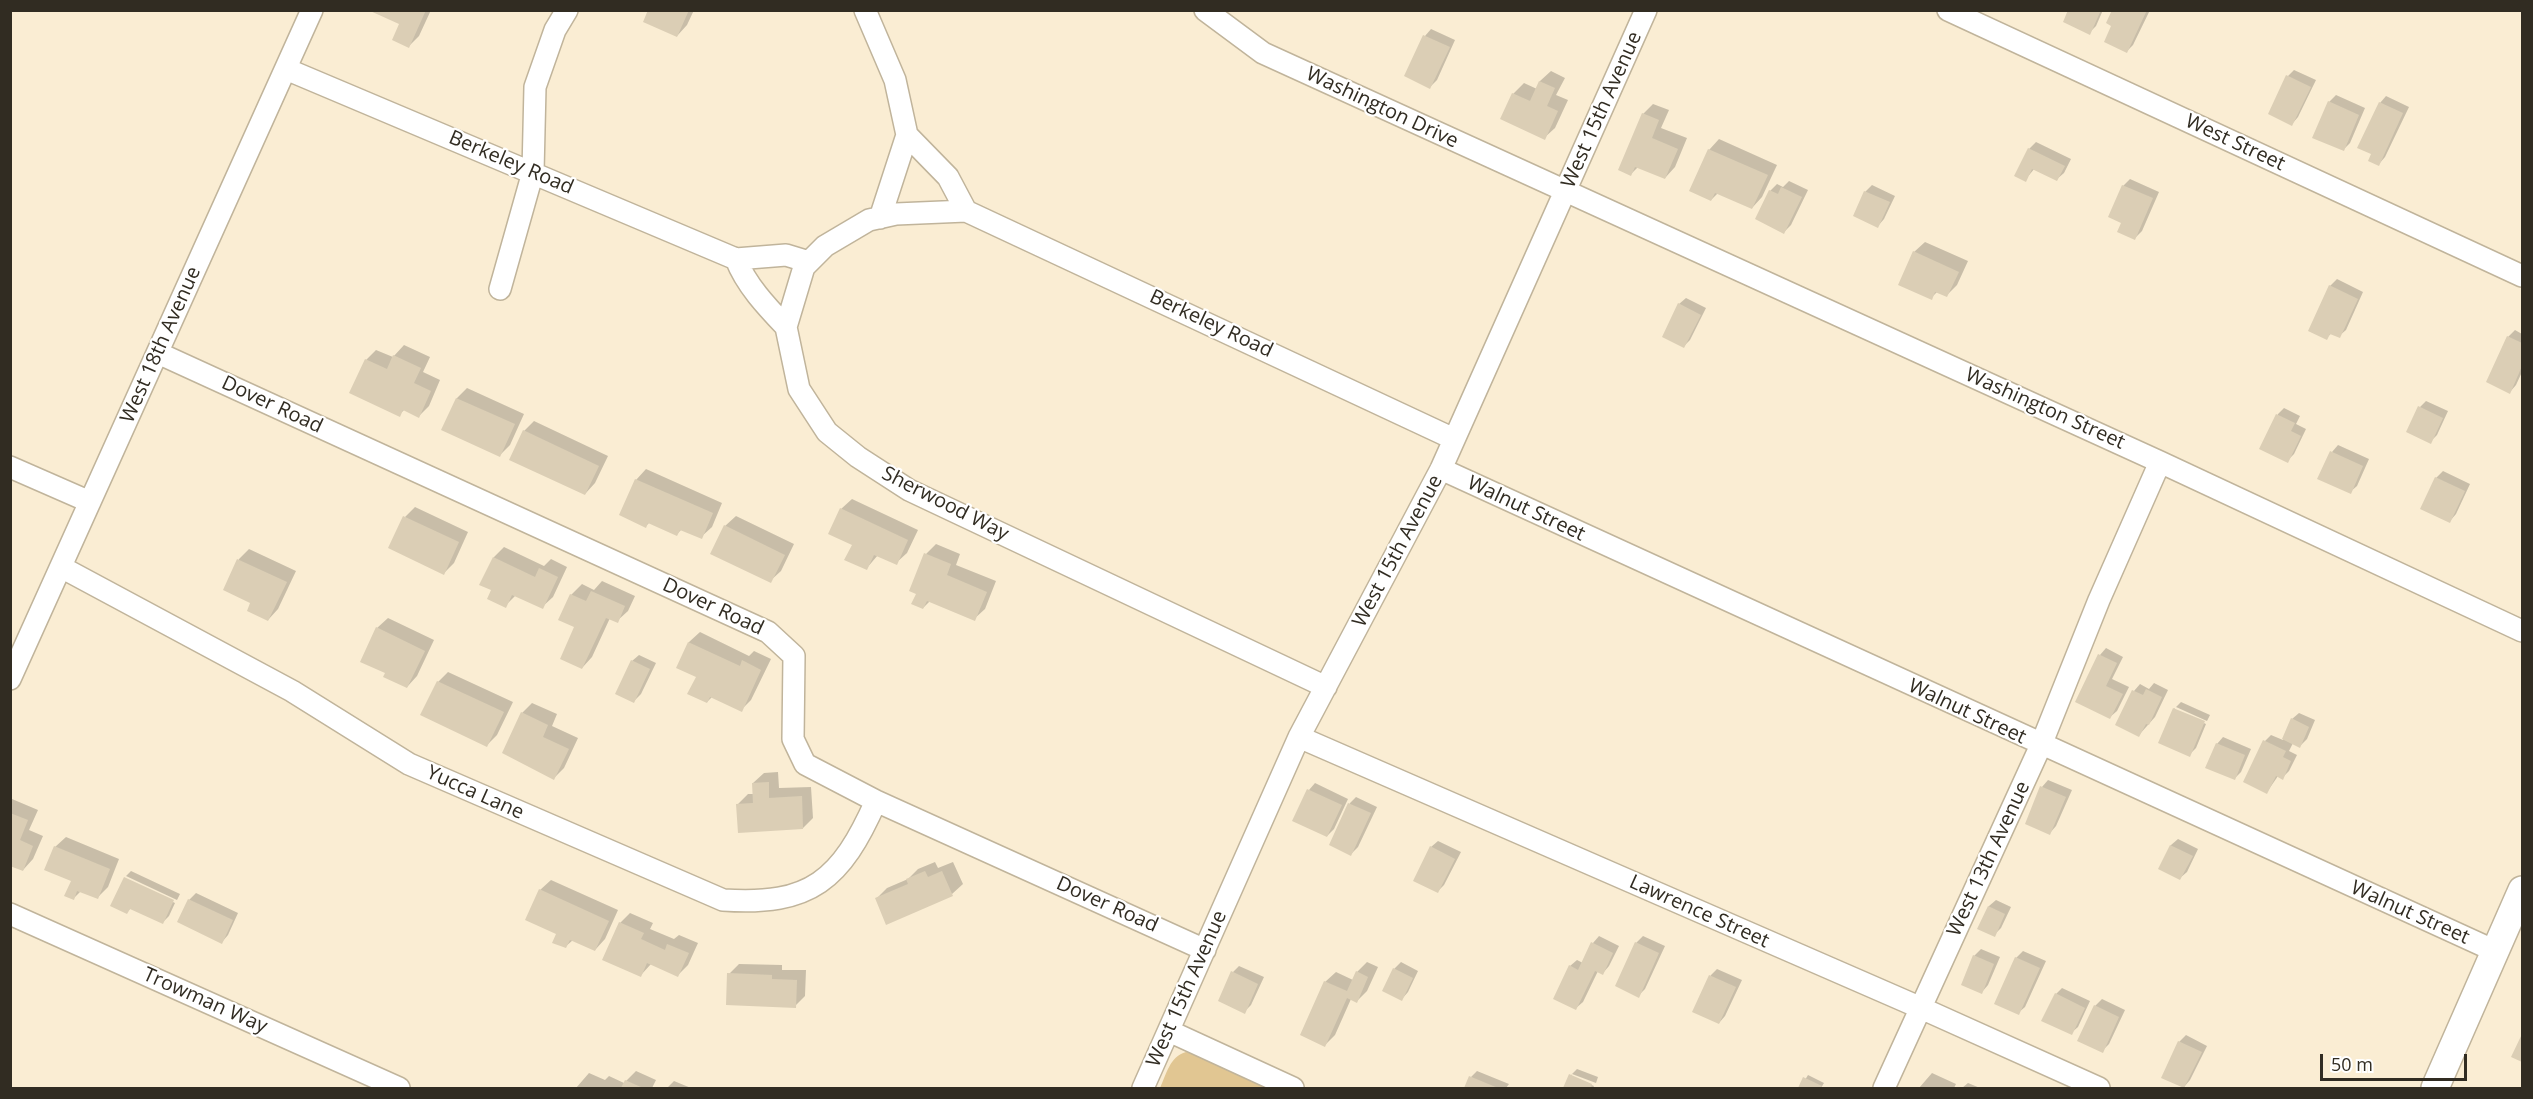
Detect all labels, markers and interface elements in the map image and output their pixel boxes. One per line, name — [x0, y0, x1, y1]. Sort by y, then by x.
street label: West 15th Avenue — [1557, 28, 1647, 192]
street label: Washington Drive — [1302, 62, 1462, 154]
street label: West Street — [2181, 109, 2289, 177]
street label: Berkeley Road — [445, 126, 577, 200]
street label: West 18th Avenue — [116, 263, 206, 427]
street label: Berkeley Road — [1146, 285, 1276, 363]
street label: Washington Street — [1962, 363, 2128, 455]
street label: Dover Road — [218, 371, 326, 439]
street label: Sherwood Way — [878, 462, 1012, 546]
street label: West 15th Avenue — [1348, 471, 1448, 631]
street label: Walnut Street — [1463, 471, 1589, 547]
street label: Dover Road — [659, 573, 767, 641]
street label: Walnut Street — [1904, 674, 2030, 750]
street label: Yucca Lane — [423, 761, 527, 825]
street label: West 13th Avenue — [1942, 778, 2036, 940]
street label: Lawrence Street — [1625, 870, 1773, 954]
street label: Dover Road — [1052, 872, 1162, 938]
street label: Walnut Street — [2347, 876, 2473, 950]
street label: West 15th Avenue — [1142, 907, 1232, 1071]
street label: Trowman Way — [139, 963, 271, 1039]
scale bar — [2323, 1042, 2470, 1080]
text: 50 m — [2331, 1052, 2373, 1076]

